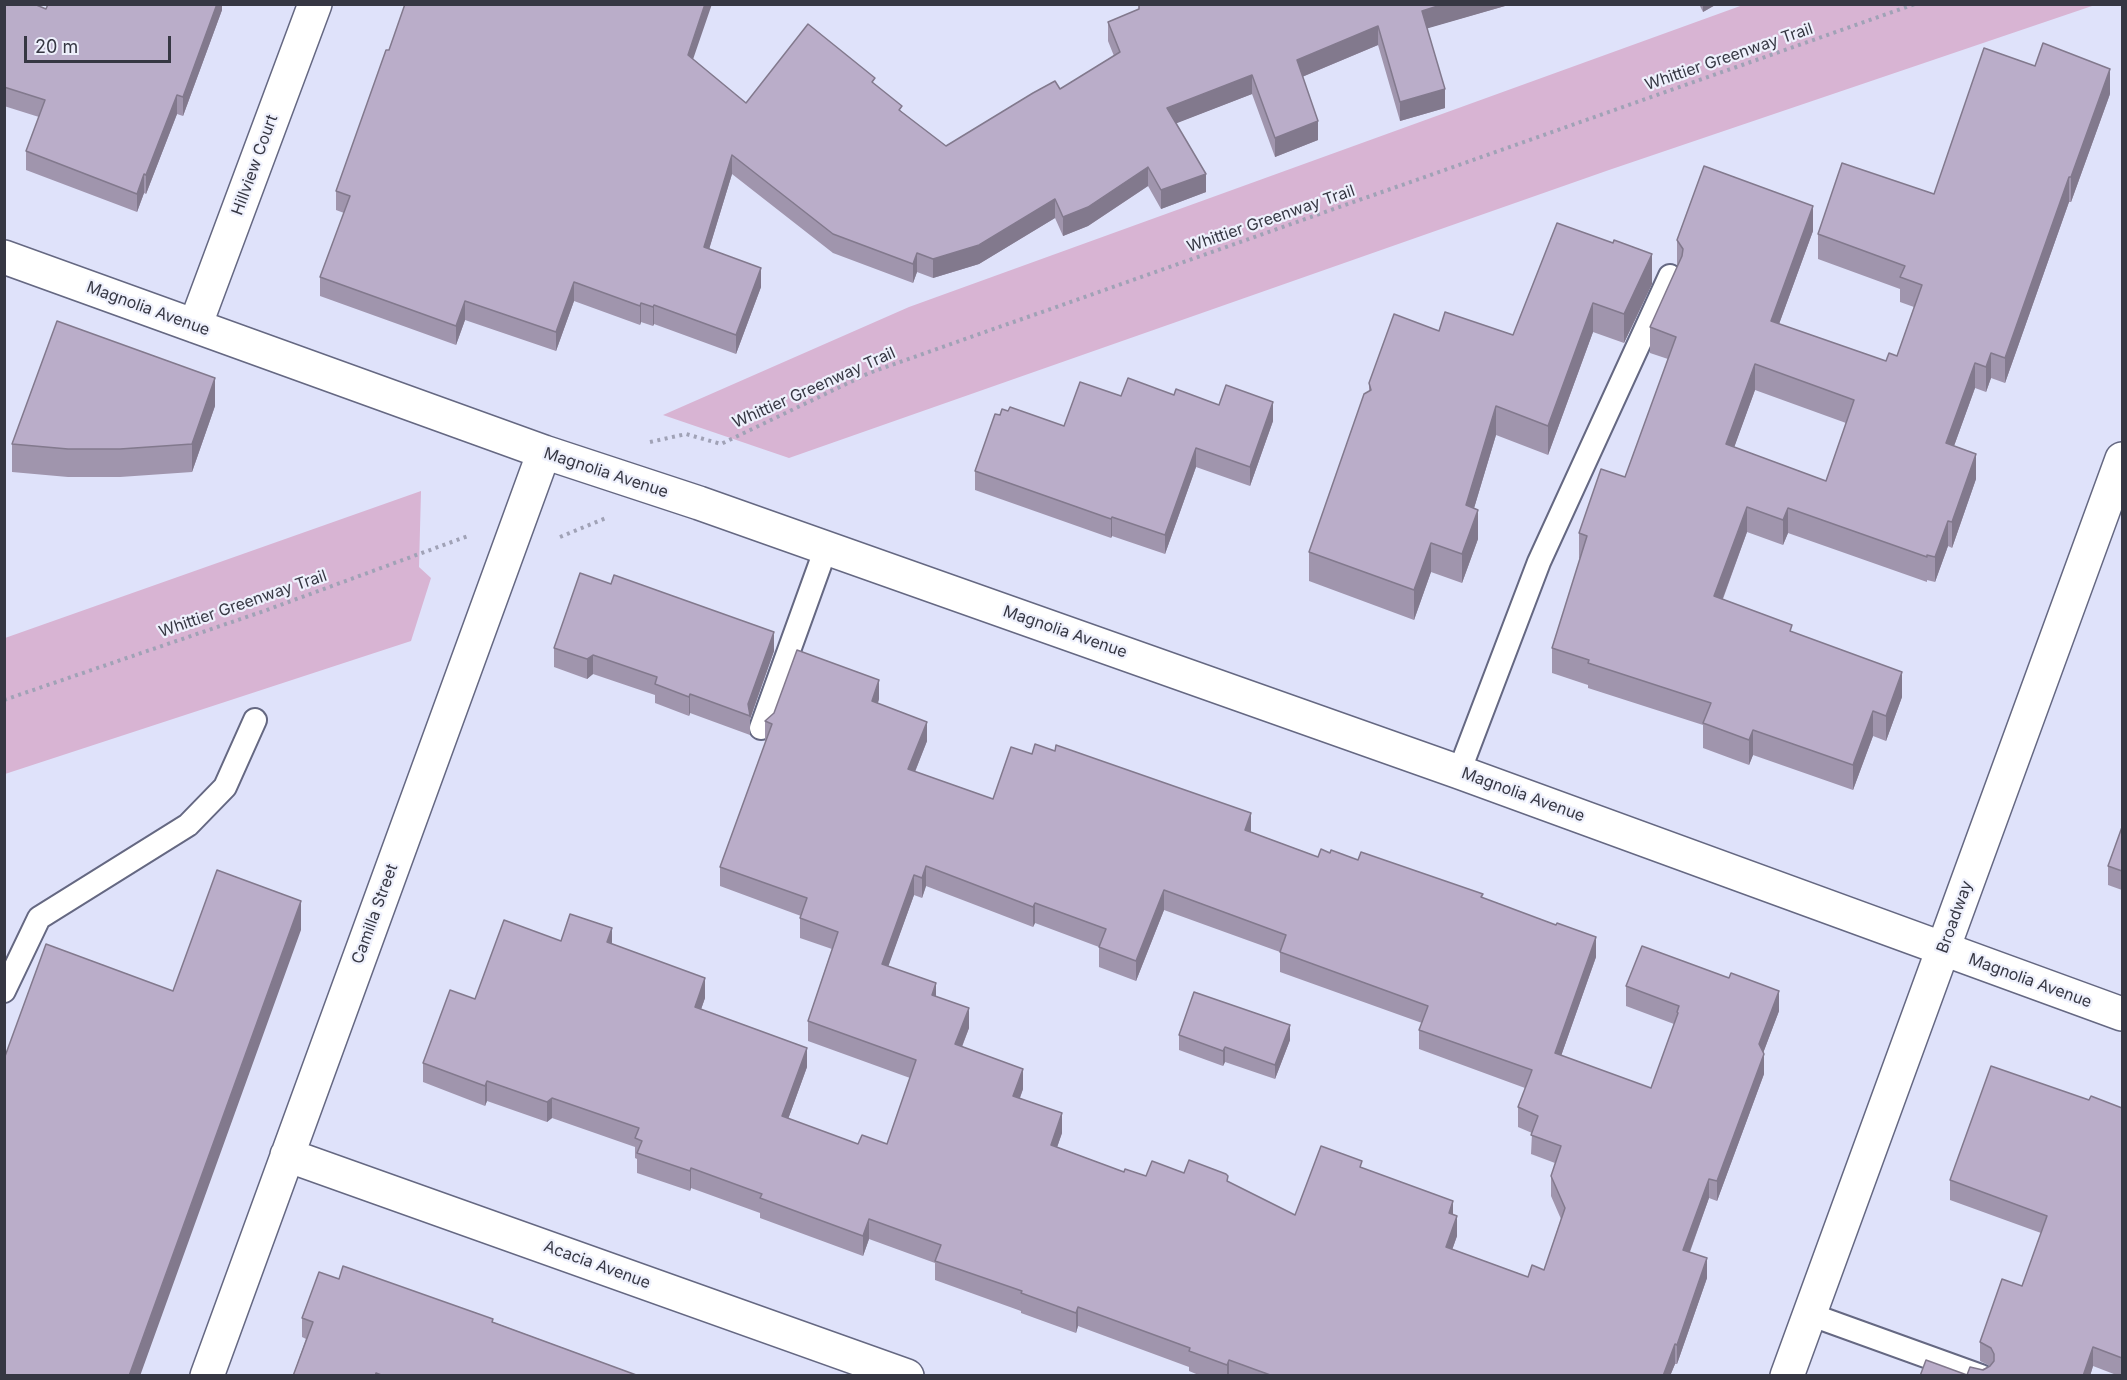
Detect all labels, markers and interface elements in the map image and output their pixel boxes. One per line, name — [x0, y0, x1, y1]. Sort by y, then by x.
street label: Whittier Greenway Trail — [1643, 19, 1815, 95]
scale bar — [27, 24, 174, 62]
text: 20 m — [35, 36, 78, 57]
street label: Hillview Court — [228, 112, 282, 218]
street label: Whittier Greenway Trail — [1185, 181, 1357, 257]
street label: Magnolia Avenue — [84, 278, 212, 340]
street label: Whittier Greenway Trail — [730, 343, 898, 433]
street label: Magnolia Avenue — [541, 444, 671, 502]
street label: Whittier Greenway Trail — [157, 566, 329, 642]
street label: Magnolia Avenue — [1001, 602, 1129, 662]
street label: Magnolia Avenue — [1459, 764, 1587, 826]
street label: Camilla Street — [348, 861, 402, 967]
street label: Broadway — [1933, 878, 1977, 956]
street label: Magnolia Avenue — [1966, 950, 2094, 1012]
street label: Acacia Avenue — [541, 1237, 653, 1293]

